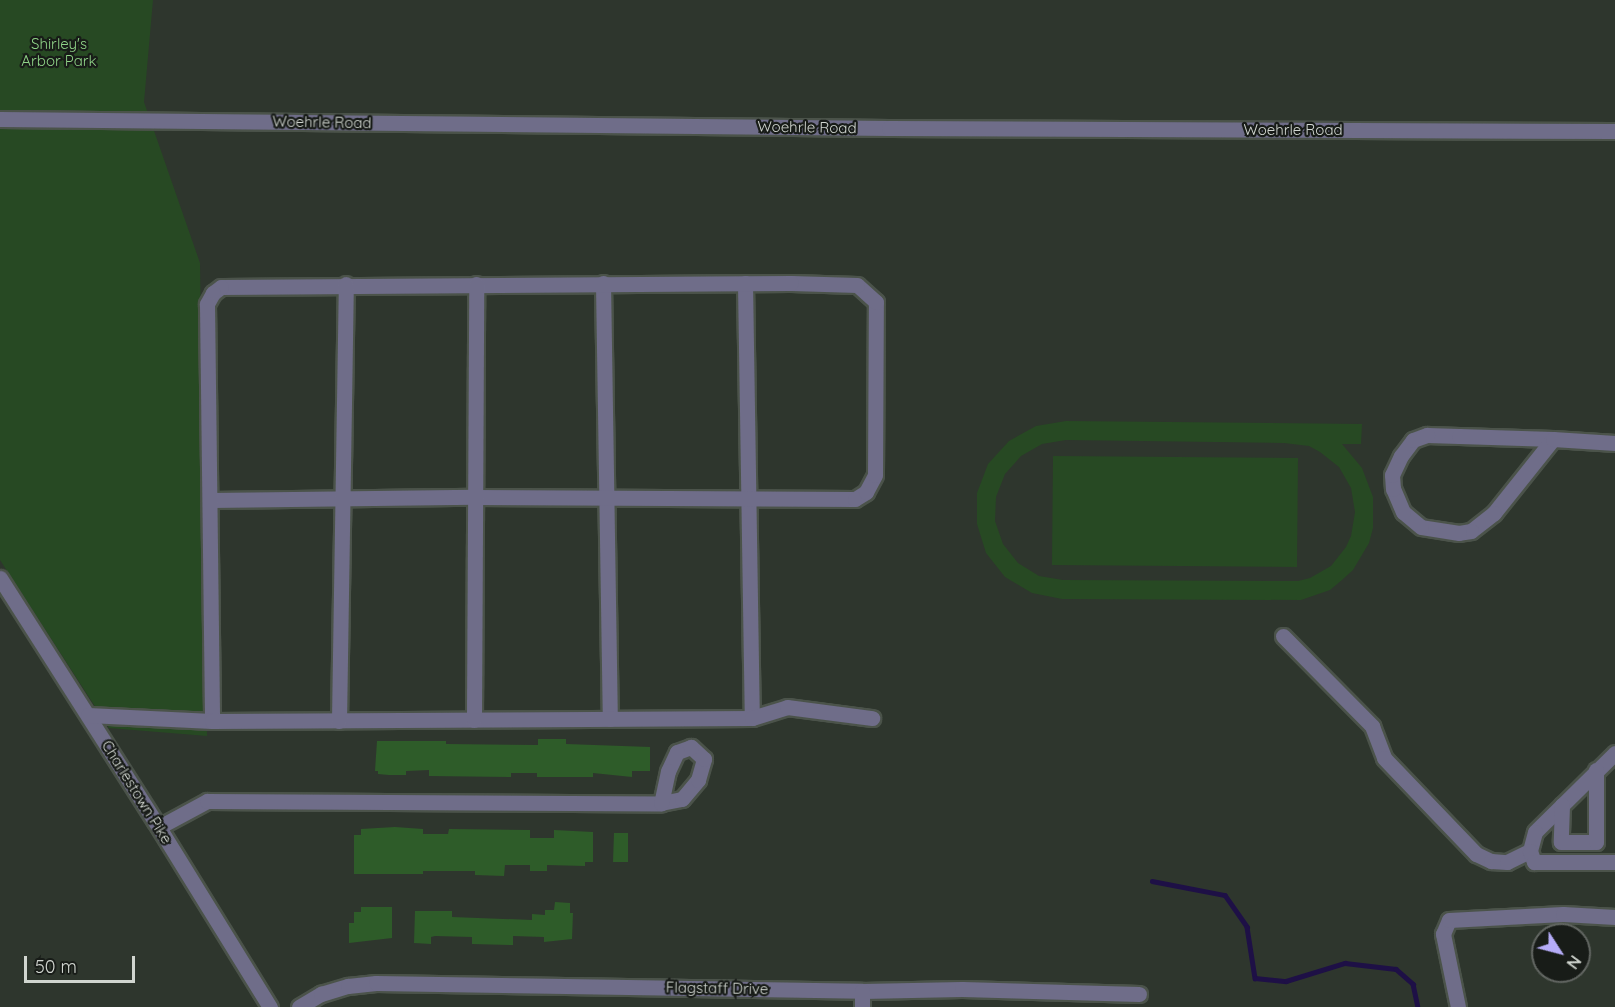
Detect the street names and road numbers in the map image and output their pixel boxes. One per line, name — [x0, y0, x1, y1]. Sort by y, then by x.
street label: Woehrle Road — [272, 112, 372, 132]
street label: Woehrle Road — [757, 117, 857, 137]
street label: Woehrle Road — [1243, 121, 1343, 139]
street label: Charlestown Pike — [98, 737, 176, 847]
street label: Flagstaff Drive — [666, 978, 768, 998]

